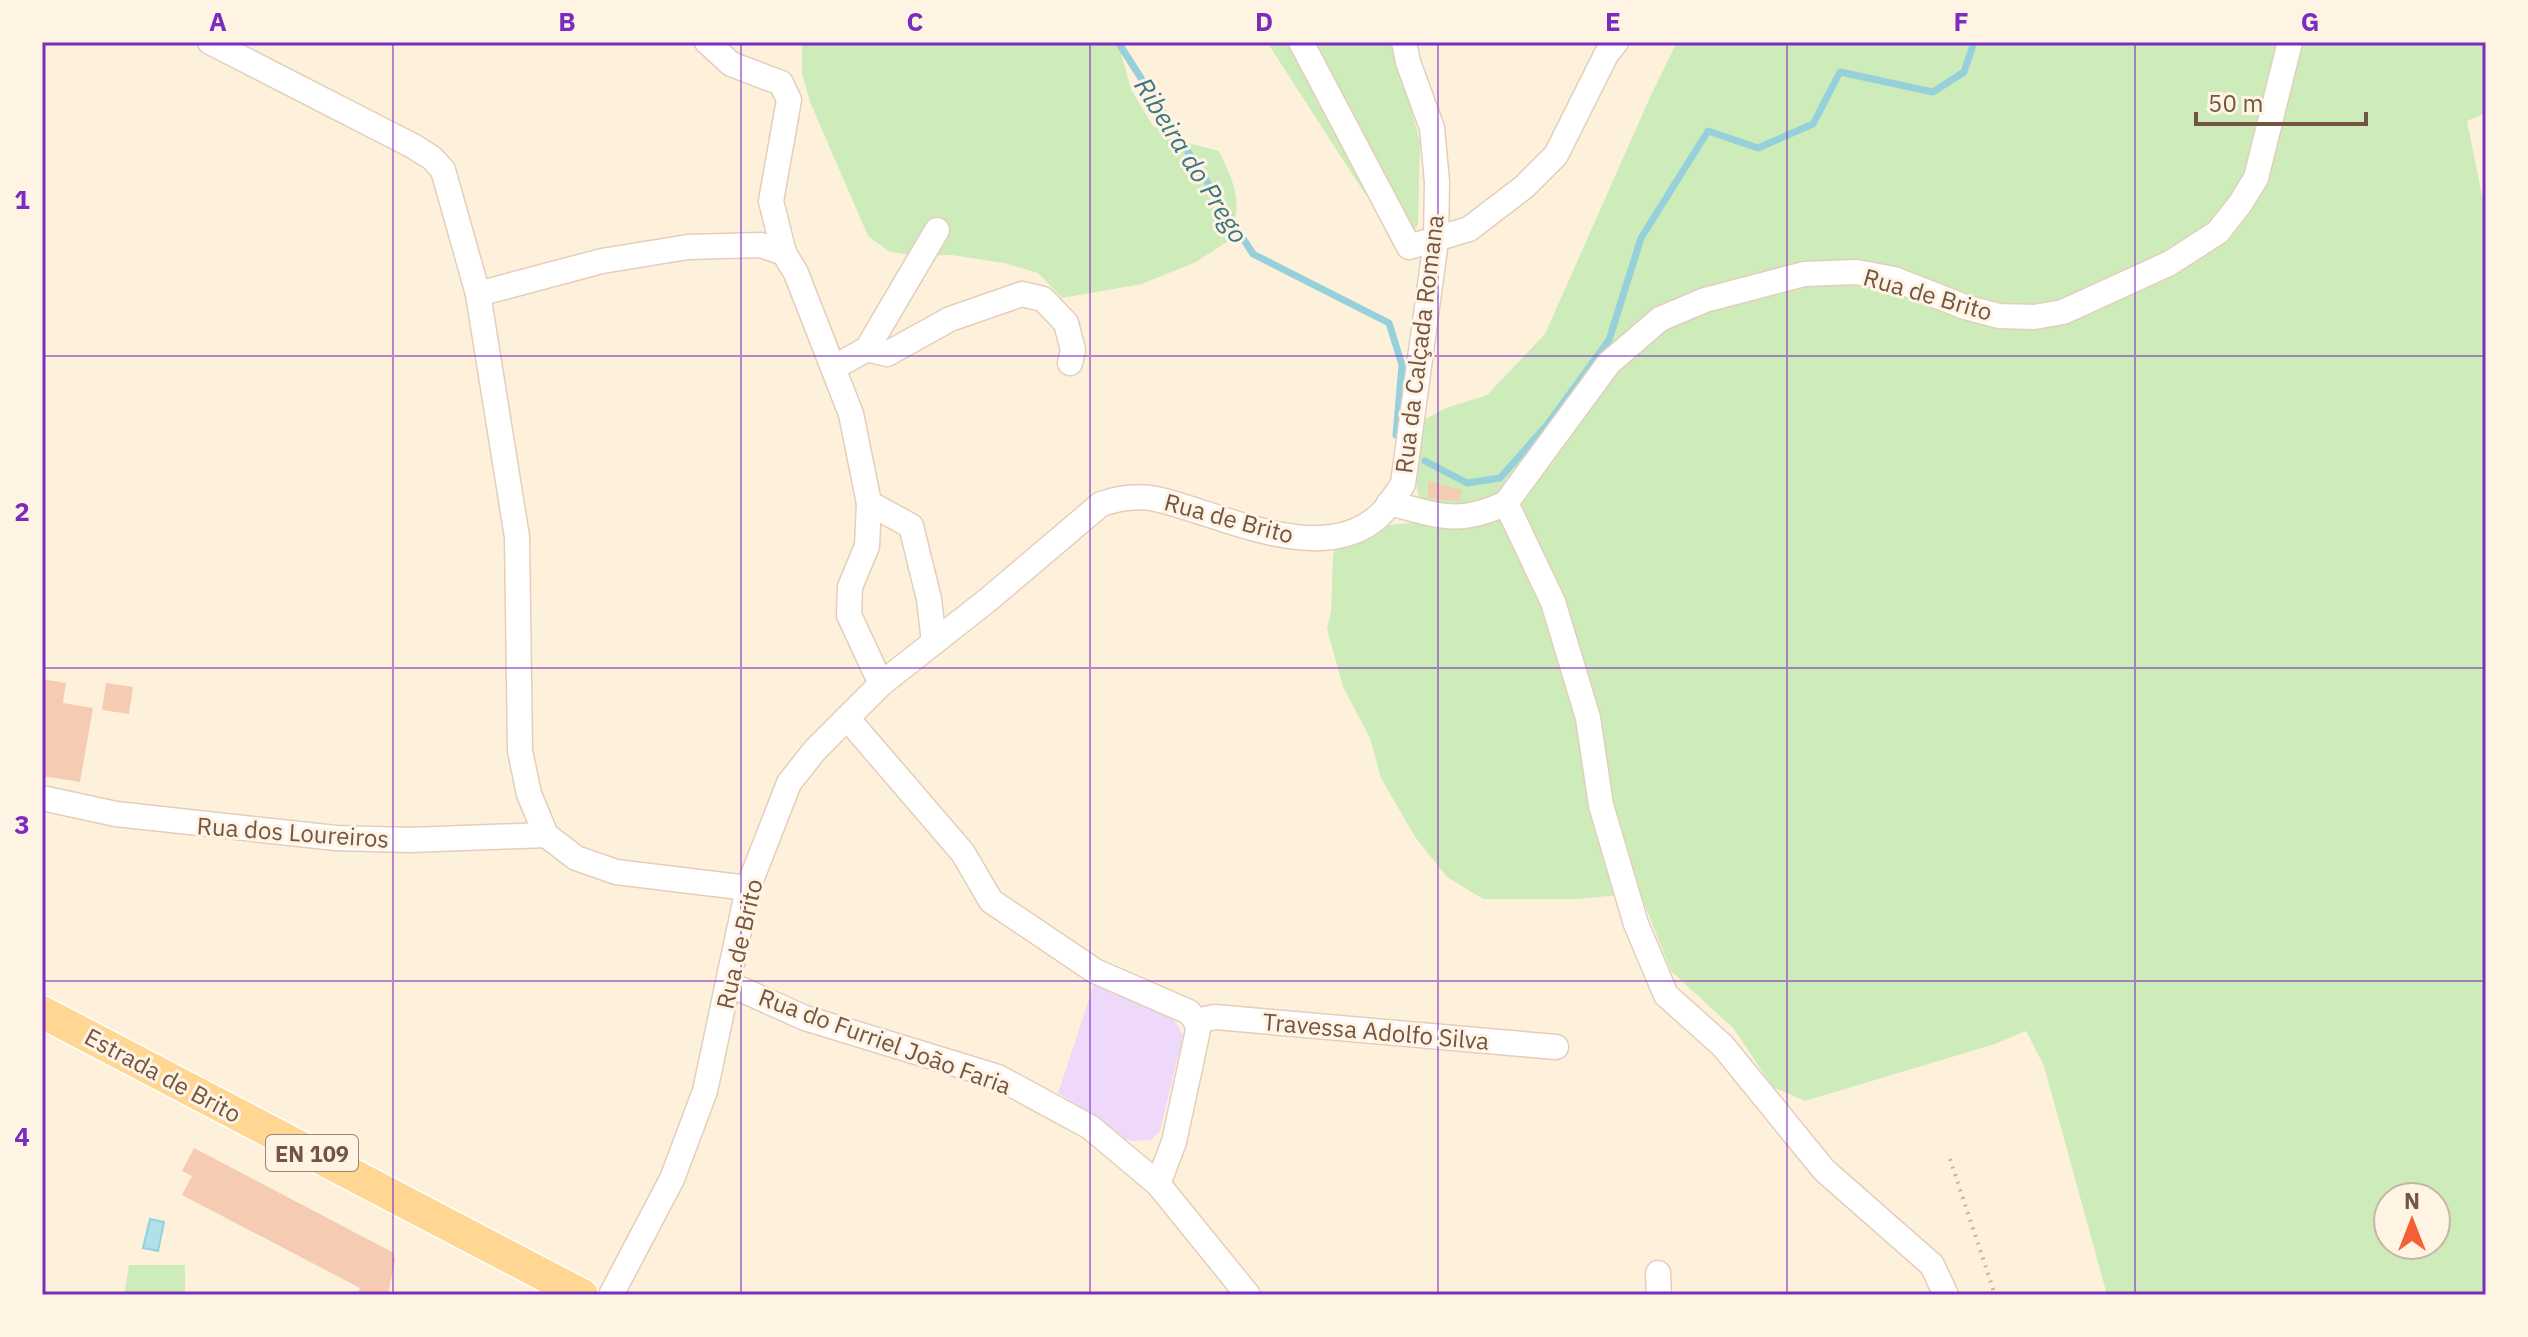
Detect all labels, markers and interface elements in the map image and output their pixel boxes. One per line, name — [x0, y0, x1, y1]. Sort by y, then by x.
text: A — [209, 4, 227, 38]
text: B — [558, 4, 576, 38]
text: C — [907, 4, 924, 38]
text: D — [1255, 4, 1273, 38]
text: E — [1605, 4, 1621, 38]
text: F — [1953, 4, 1969, 38]
text: G — [2301, 4, 2319, 38]
water label: Ribeira do Prego — [1127, 71, 1257, 249]
scale bar — [2196, 76, 2366, 126]
text: 50 m — [2208, 87, 2263, 119]
text: 1 — [14, 182, 30, 216]
street label: Rua da Calçada Romana — [1387, 213, 1451, 475]
street label: Rua de Brito — [1860, 260, 1996, 328]
street label: Rua de Brito — [1161, 485, 1297, 551]
text: 2 — [14, 494, 30, 528]
text: 3 — [14, 807, 30, 841]
street label: Rua dos Loureiros — [196, 809, 390, 855]
street label: Rua de Brito — [709, 876, 769, 1012]
street label: Rua do Furriel João Faria — [754, 980, 1016, 1102]
street label: Travessa Adolfo Silva — [1261, 1005, 1491, 1057]
street label: Estrada de Brito — [79, 1020, 247, 1130]
text: 4 — [14, 1119, 30, 1153]
road number: EN 109 — [266, 1135, 358, 1171]
north arrow — [2372, 1181, 2452, 1261]
text: N — [2404, 1186, 2420, 1215]

